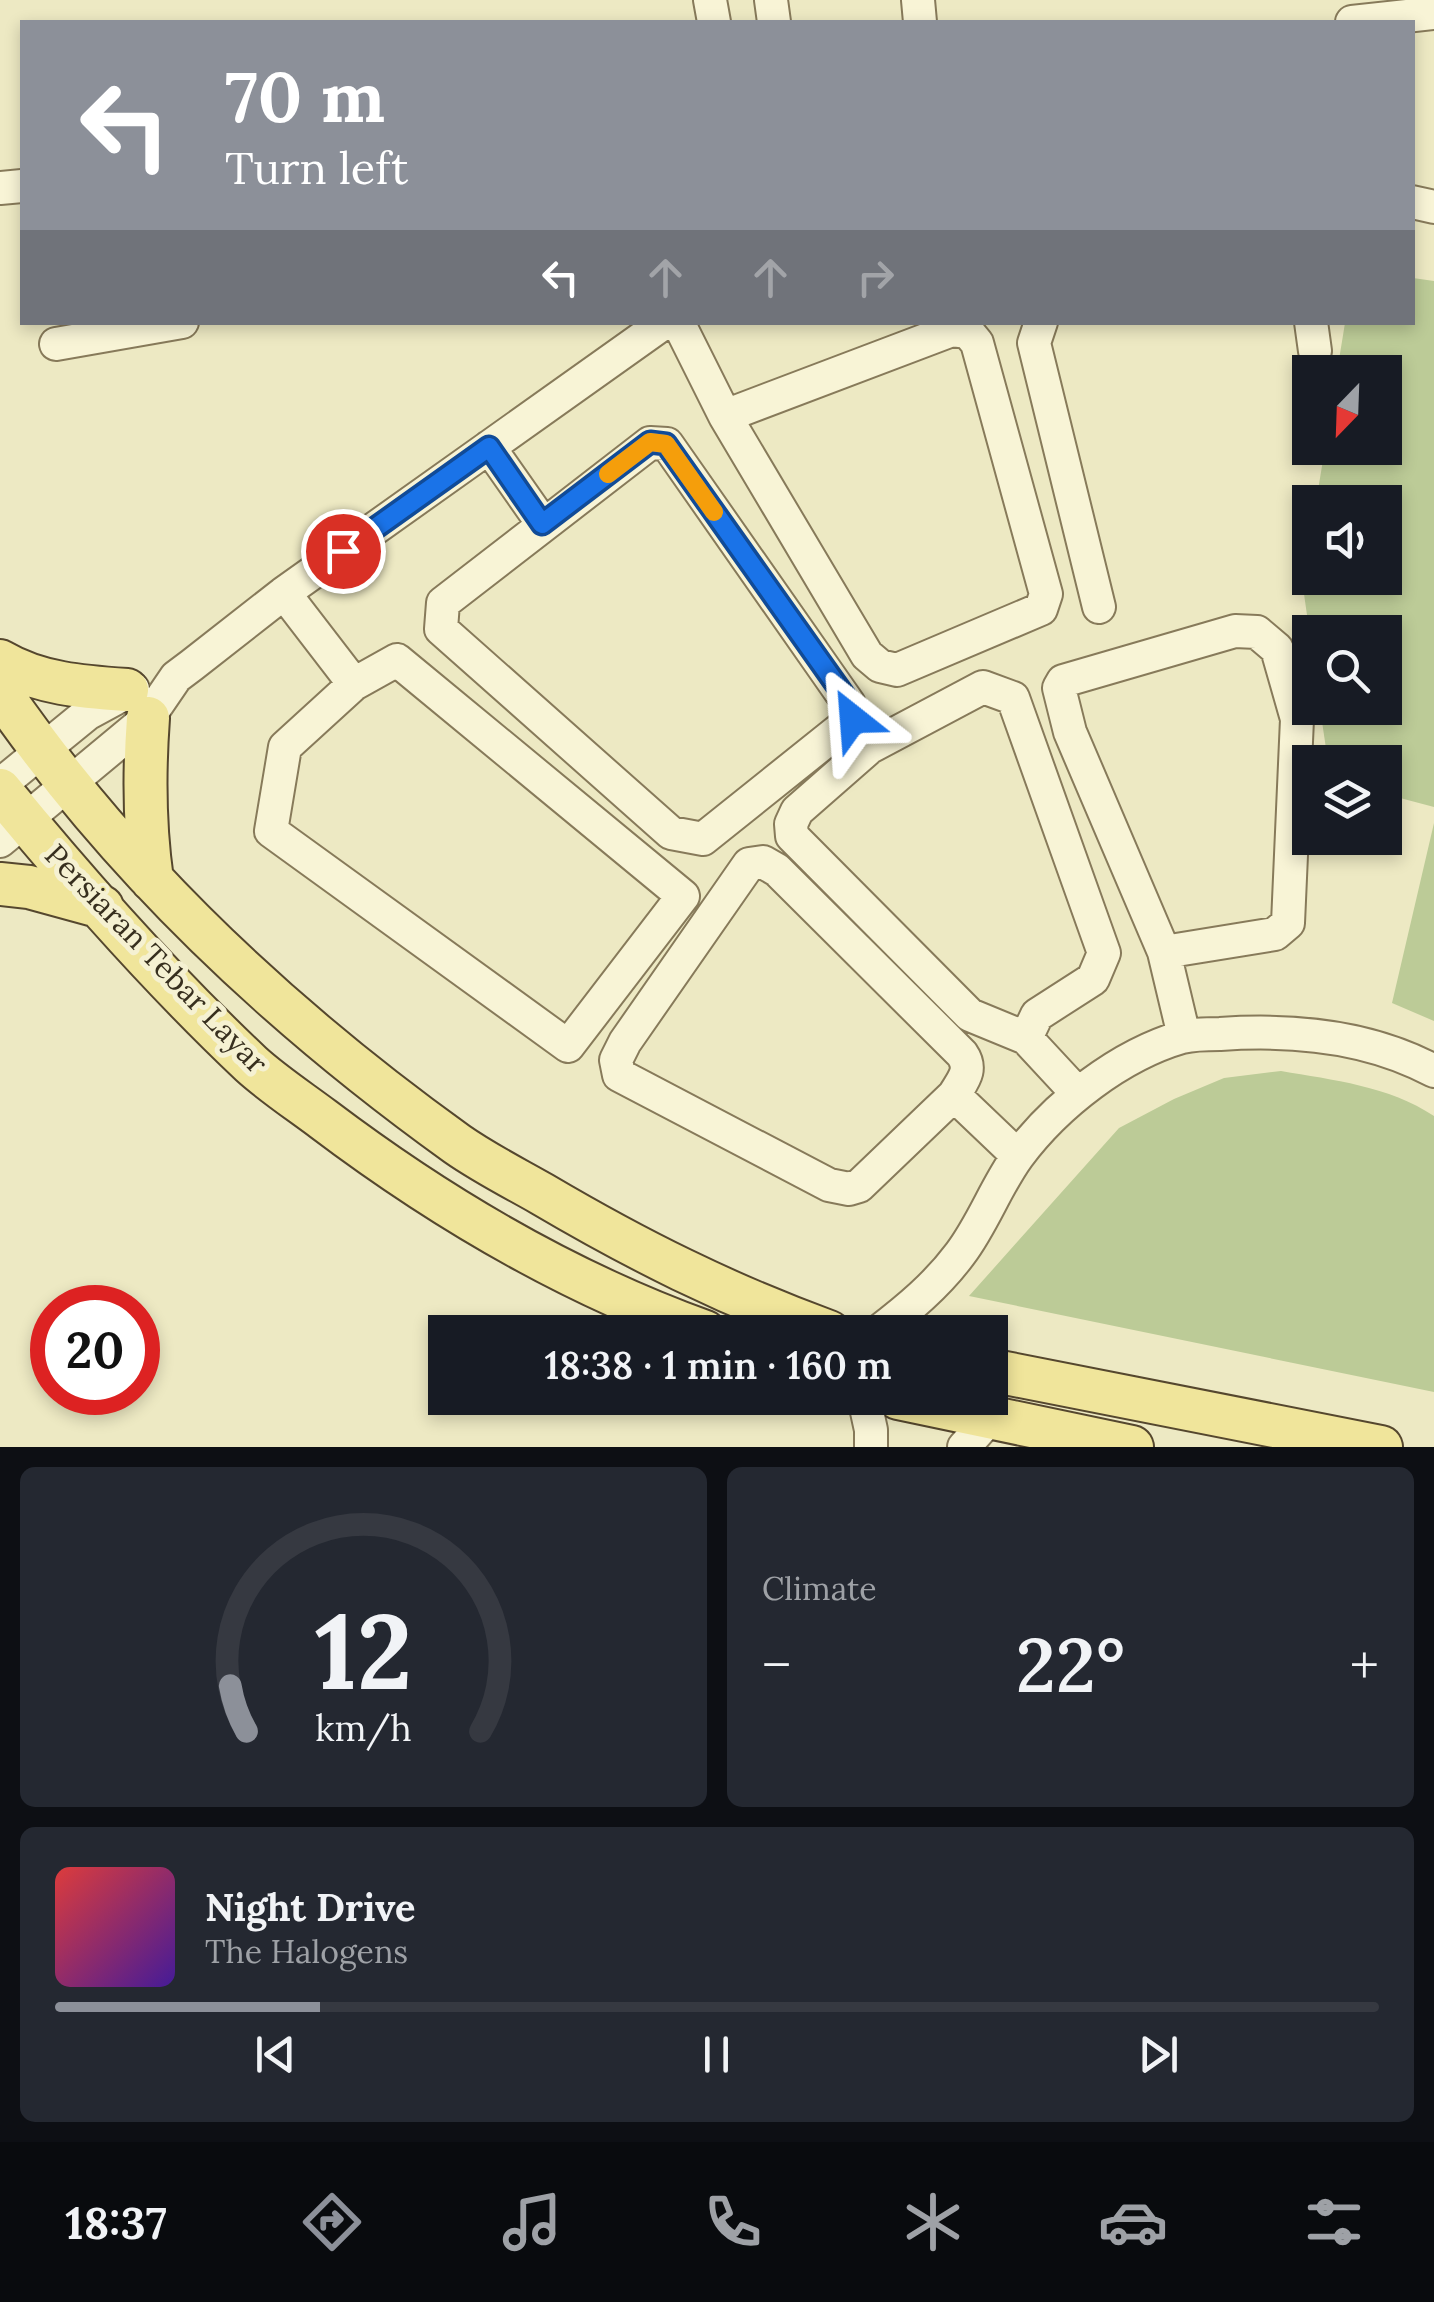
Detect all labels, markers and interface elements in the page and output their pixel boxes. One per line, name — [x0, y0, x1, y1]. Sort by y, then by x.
text: 70 m — [225, 52, 385, 141]
icon: left — [60, 60, 190, 190]
text: Turn left — [225, 139, 408, 196]
icon: left — [533, 250, 588, 305]
icon: ahead — [638, 250, 693, 305]
icon: ahead — [743, 250, 798, 305]
icon: right — [848, 250, 903, 305]
north arrow — [1292, 355, 1402, 465]
map controls — [1292, 355, 1402, 855]
button: sound — [1292, 485, 1402, 595]
pin — [301, 509, 386, 594]
icon: arrive — [316, 524, 371, 579]
button: search — [1292, 615, 1402, 725]
position arrow — [801, 667, 905, 771]
button: layers — [1292, 745, 1402, 855]
street label: Persiaran Tebar Layar — [37, 836, 276, 1082]
speed limit sign: 20 — [30, 1285, 160, 1415]
text: 18:38 · 1 min · 160 m — [544, 1341, 892, 1389]
text: Climate — [762, 1568, 877, 1609]
text: 12 — [315, 1584, 412, 1717]
text: 22° — [1016, 1617, 1125, 1713]
text: − — [762, 1630, 791, 1700]
text: + — [1350, 1630, 1379, 1700]
text: km/h — [315, 1705, 412, 1751]
text: Night Drive — [205, 1883, 416, 1931]
text: The Halogens — [205, 1931, 408, 1972]
icon: previous — [248, 2027, 303, 2082]
icon: pause — [689, 2027, 744, 2082]
icon: next — [1131, 2027, 1186, 2082]
icon: directions — [297, 2187, 367, 2257]
icon: music — [497, 2187, 567, 2257]
icon: phone — [698, 2187, 768, 2257]
icon: climate — [898, 2187, 968, 2257]
icon: car — [1098, 2187, 1168, 2257]
icon: filters — [1299, 2187, 1369, 2257]
text: 18:37 — [65, 2194, 167, 2251]

